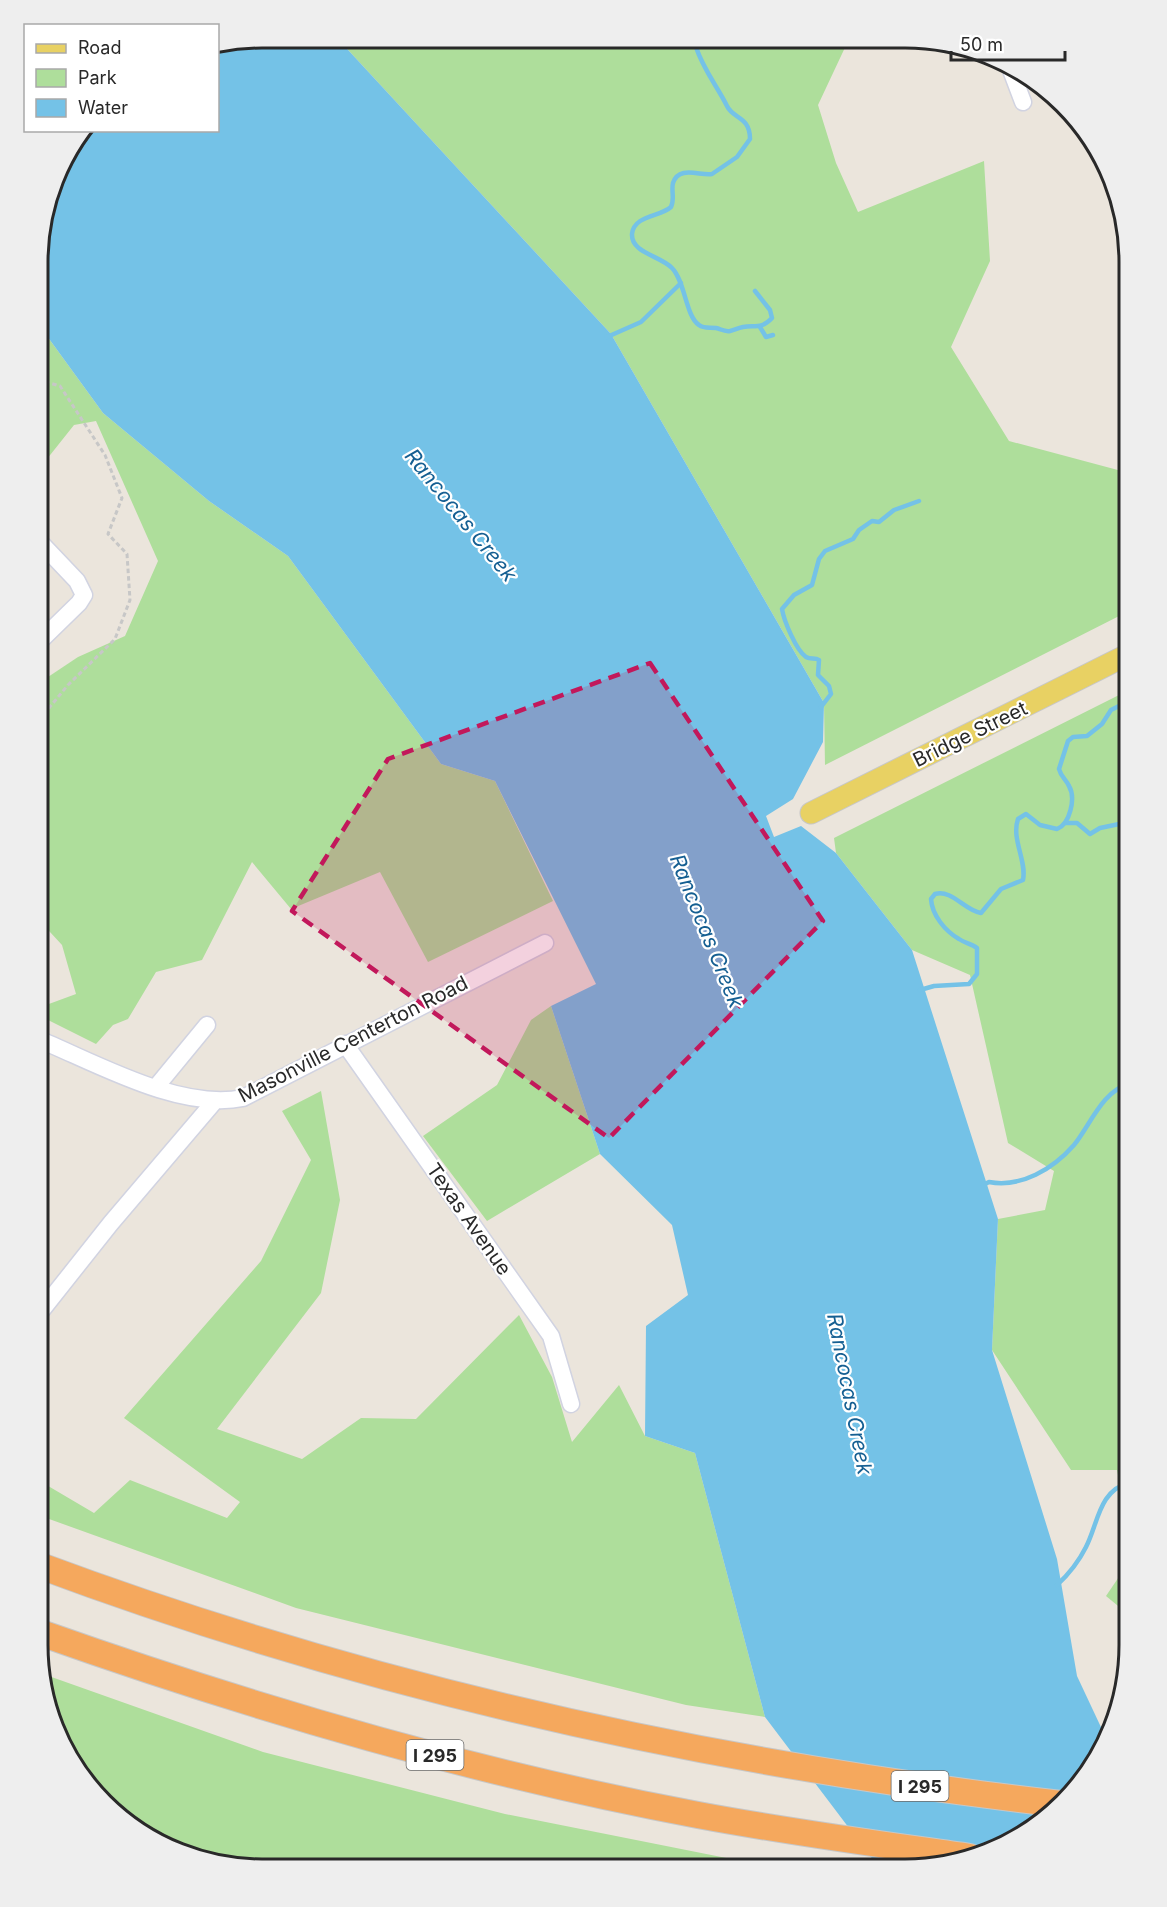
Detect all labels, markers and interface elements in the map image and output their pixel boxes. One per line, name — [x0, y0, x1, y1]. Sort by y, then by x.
legend — [24, 24, 219, 132]
scale bar — [951, 24, 1065, 62]
text: 50 m — [960, 34, 1003, 55]
text: Road — [78, 37, 121, 58]
text: Park — [78, 67, 117, 88]
text: Water — [78, 97, 128, 118]
water label: Rancocas Creek — [400, 444, 522, 587]
street label: Bridge Street — [909, 696, 1031, 772]
water label: Rancocas Creek — [665, 850, 749, 1012]
street label: Masonville Centerton Road — [234, 971, 472, 1107]
street label: Texas Avenue — [422, 1158, 516, 1280]
water label: Rancocas Creek — [822, 1311, 878, 1477]
road number: I 295 — [406, 1740, 464, 1770]
road number: I 295 — [892, 1771, 948, 1801]

